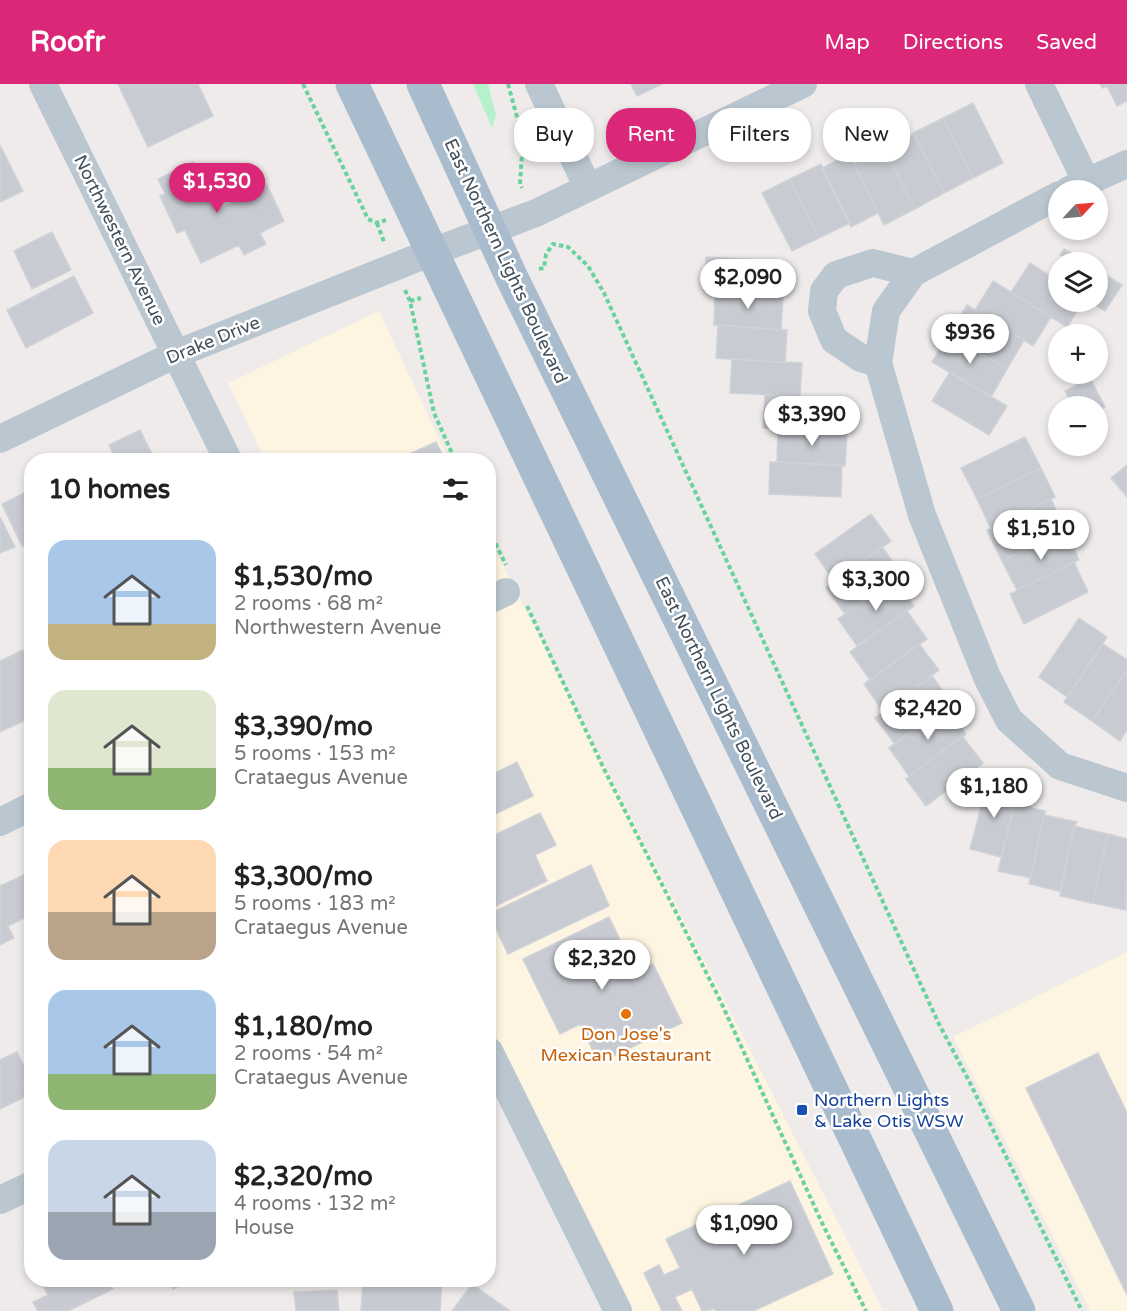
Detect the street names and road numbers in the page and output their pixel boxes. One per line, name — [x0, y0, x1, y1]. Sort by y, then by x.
street label: East Northern Lights Boulevard — [439, 135, 573, 387]
street label: Northwestern Avenue — [69, 151, 171, 329]
street label: Drake Drive — [163, 311, 263, 369]
street label: East Northern Lights Boulevard — [650, 573, 788, 823]

